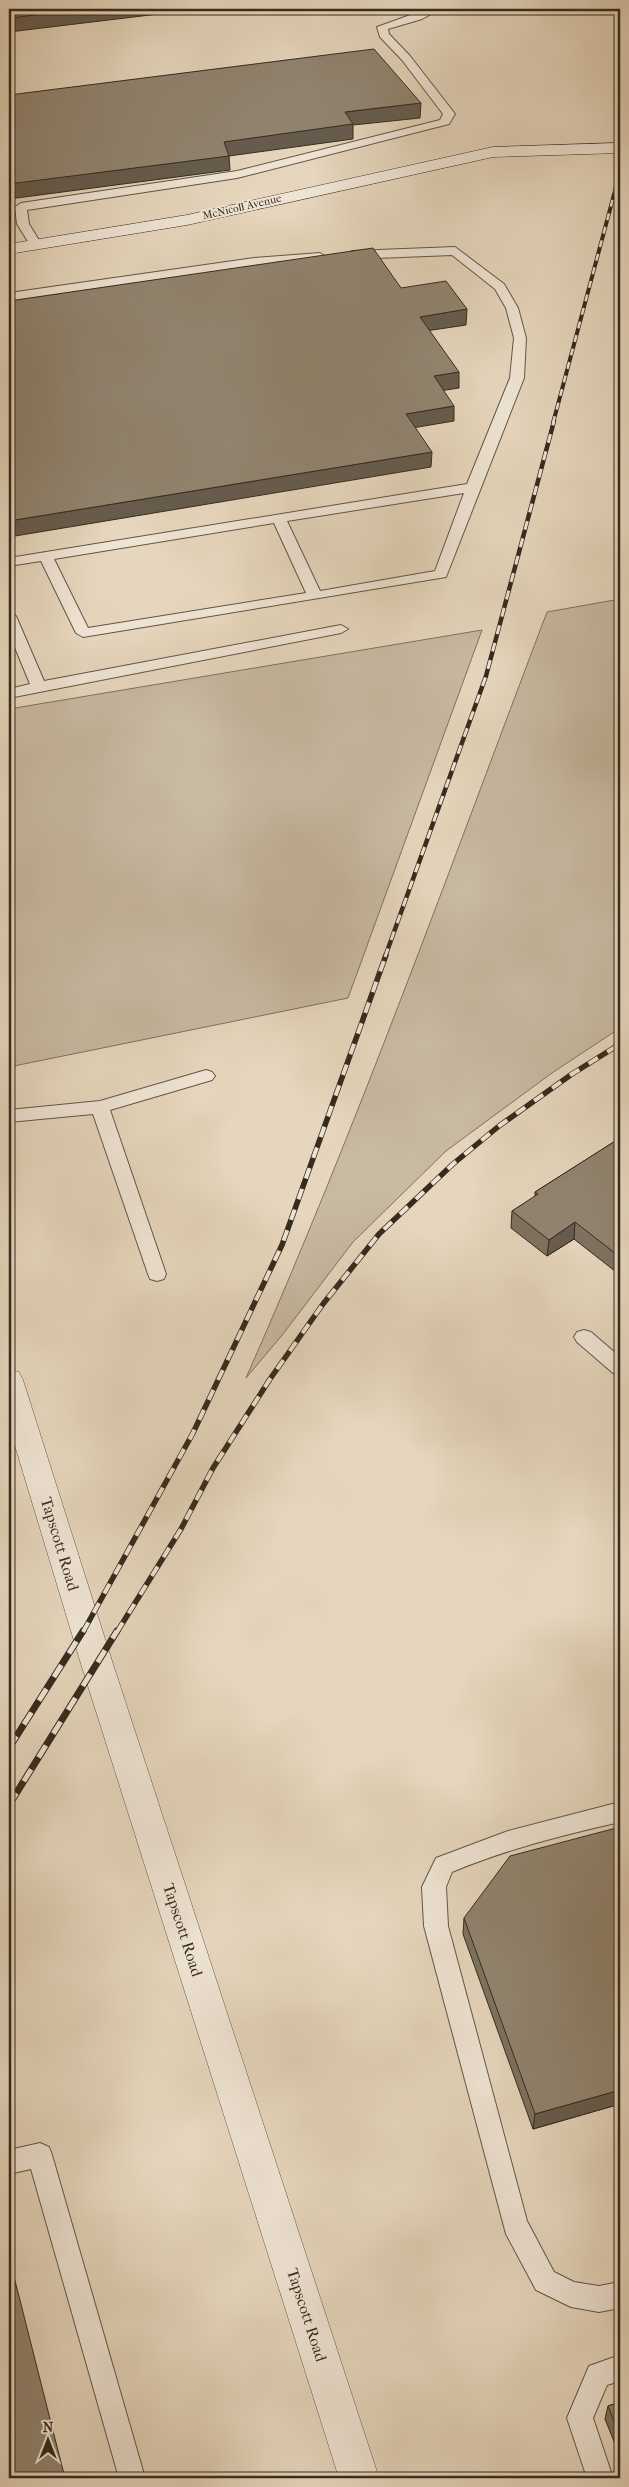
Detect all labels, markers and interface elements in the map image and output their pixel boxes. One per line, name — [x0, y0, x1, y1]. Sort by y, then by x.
street label: McNicoll Avenue — [201, 191, 283, 222]
street label: Tapscott Road — [37, 1495, 83, 1593]
street label: Tapscott Road — [159, 1881, 207, 1979]
street label: Tapscott Road — [283, 2266, 331, 2364]
north arrow — [22, 2414, 72, 2464]
text: N — [43, 2419, 54, 2436]

